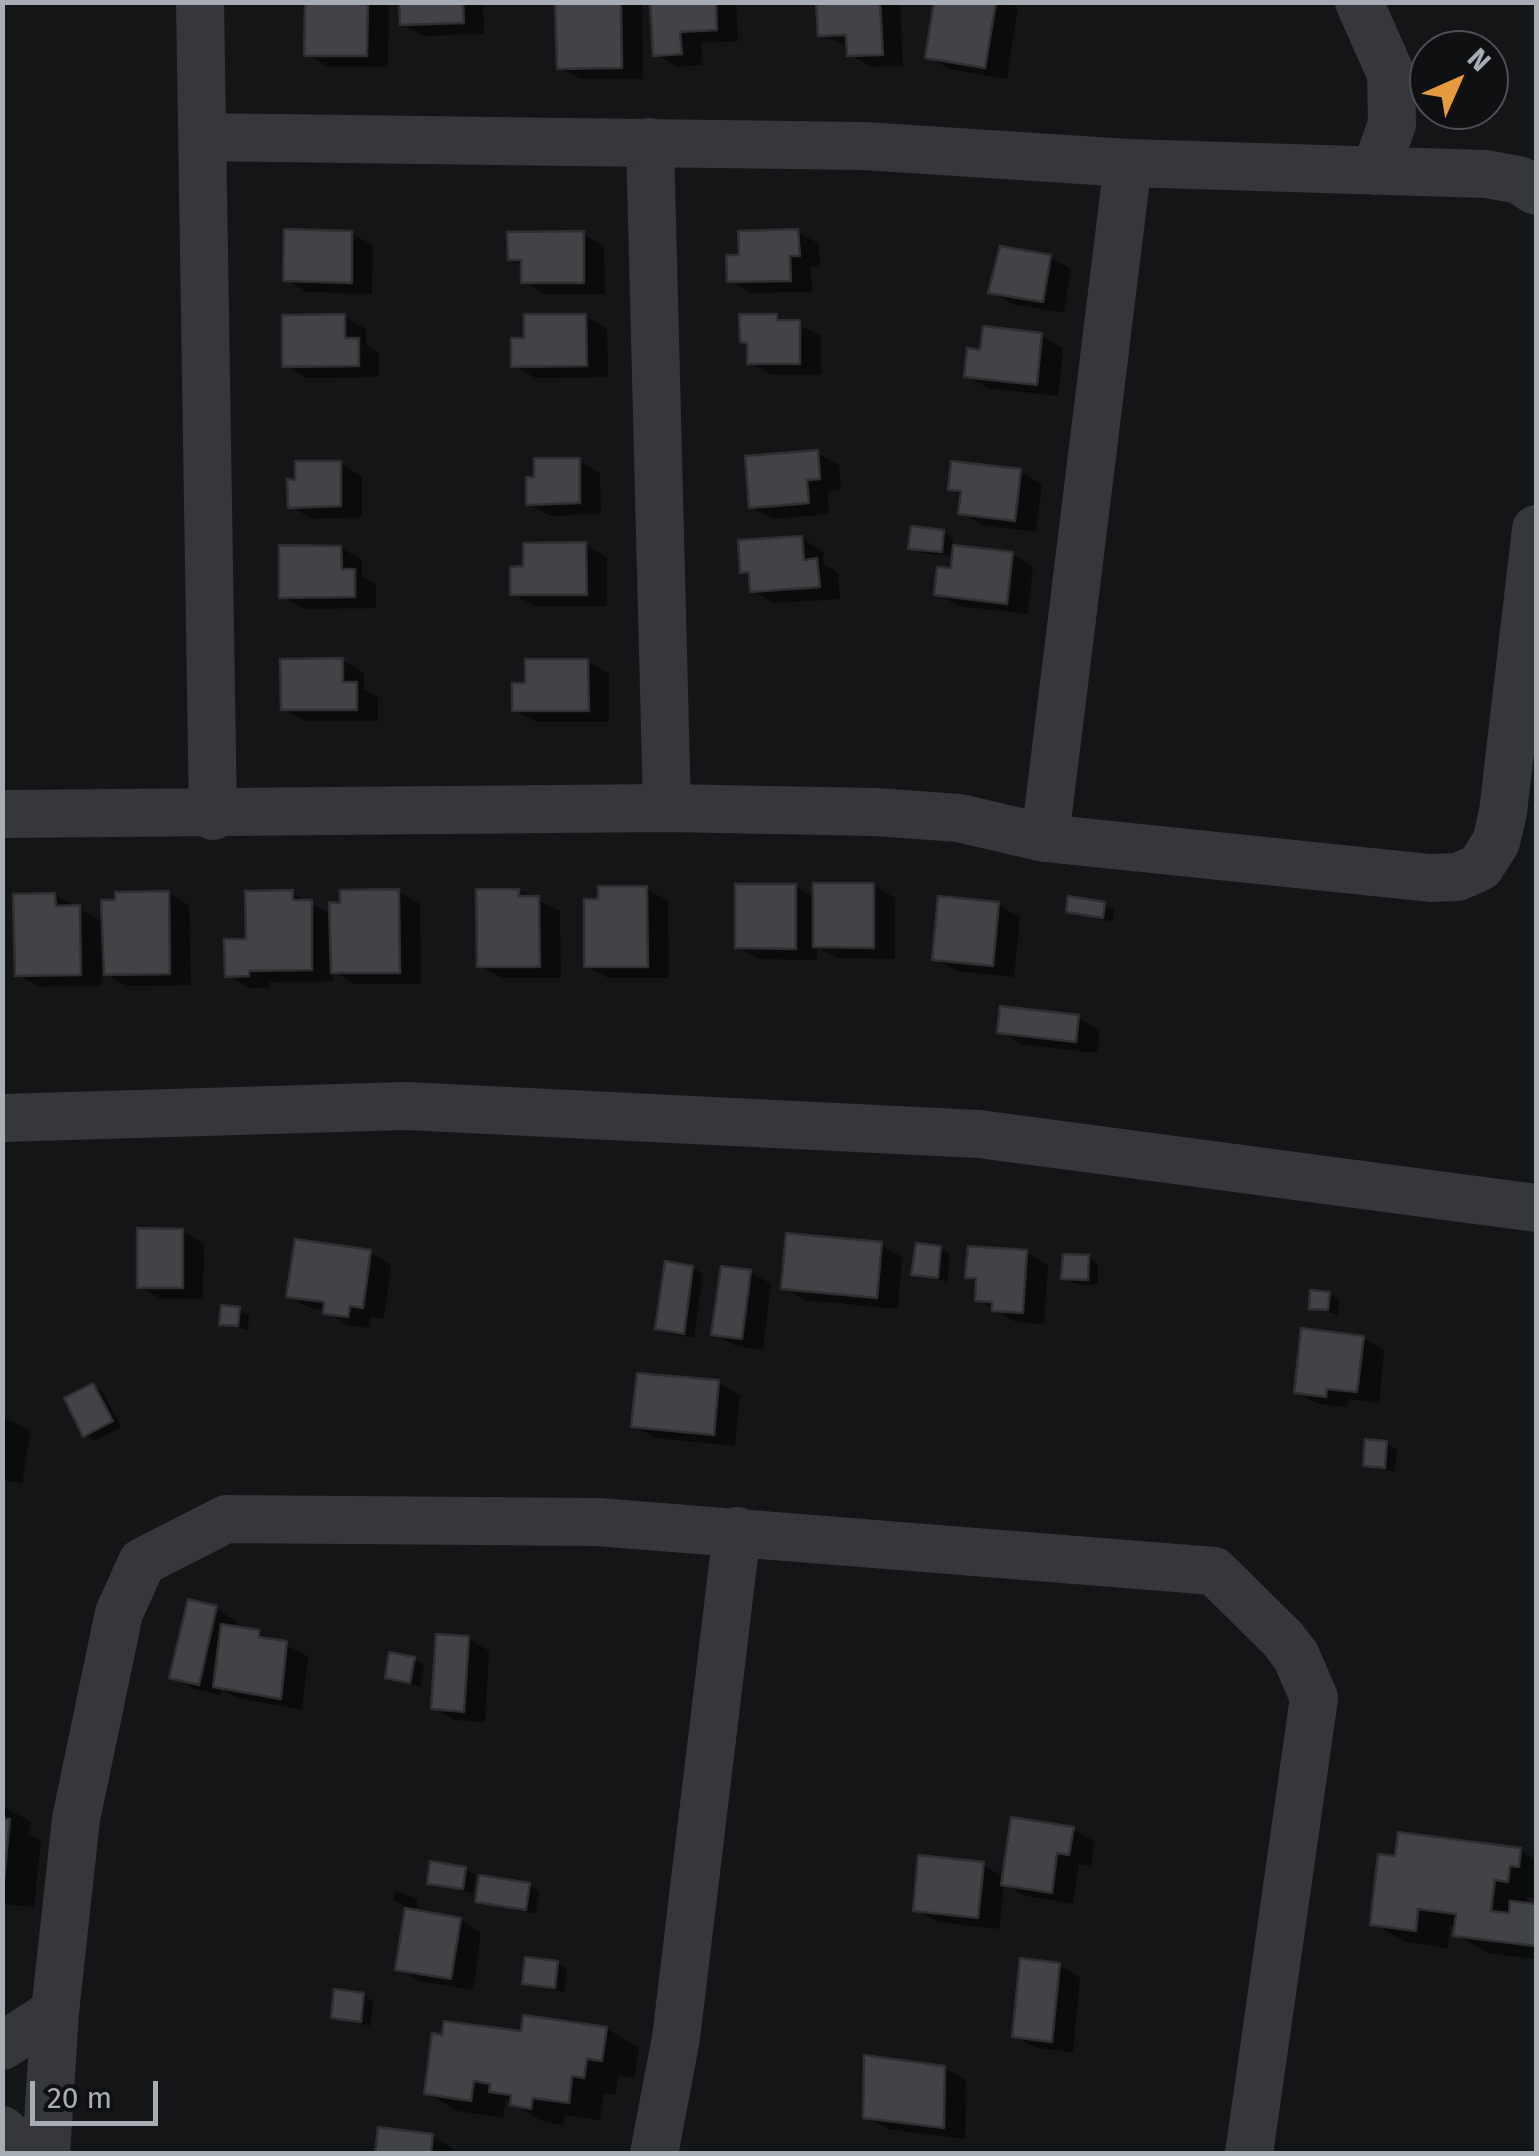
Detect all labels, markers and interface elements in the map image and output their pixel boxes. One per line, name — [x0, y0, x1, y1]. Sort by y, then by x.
north arrow — [1409, 30, 1509, 130]
text: N — [1461, 42, 1497, 78]
scale bar — [35, 2061, 162, 2123]
text: 20 m — [47, 2080, 112, 2116]

